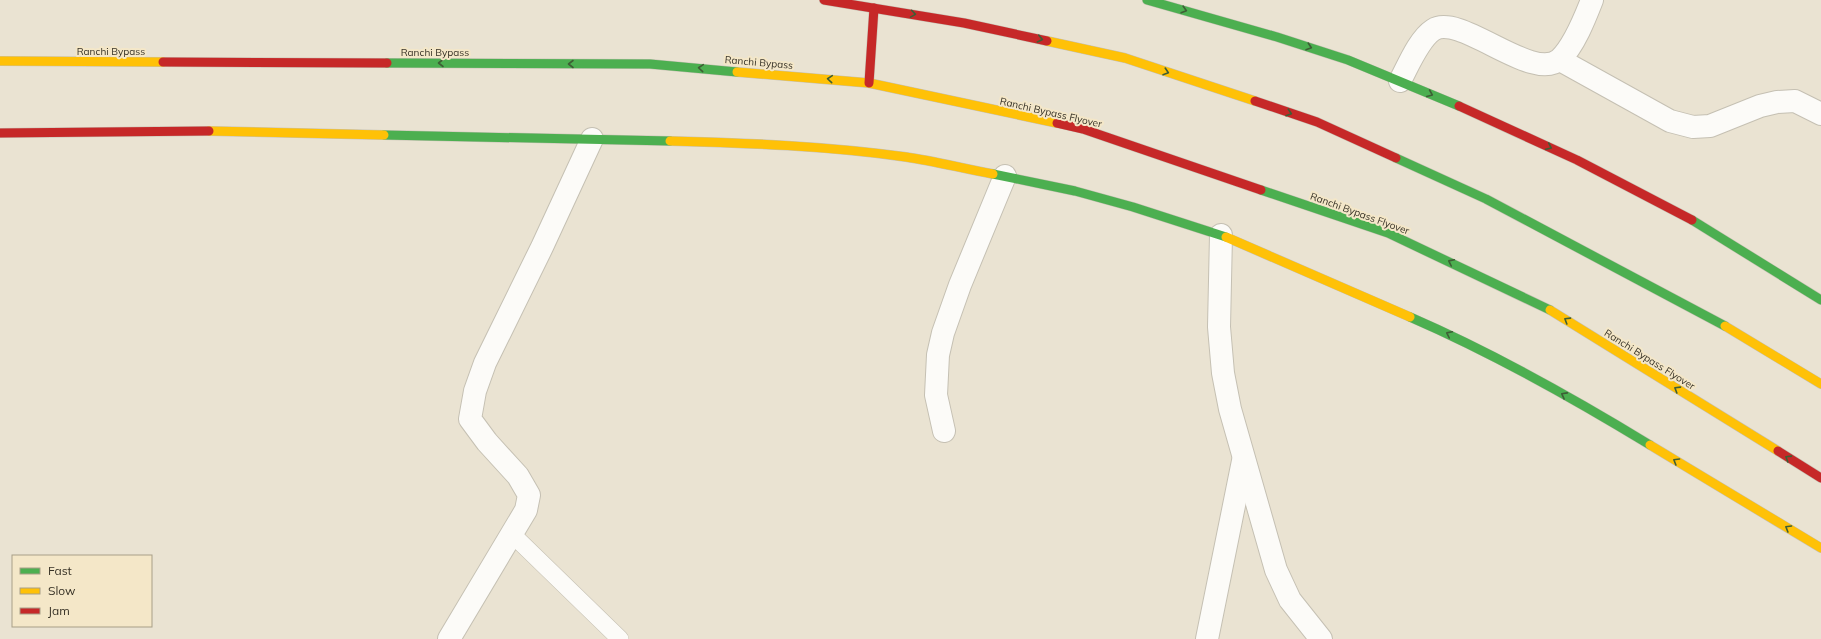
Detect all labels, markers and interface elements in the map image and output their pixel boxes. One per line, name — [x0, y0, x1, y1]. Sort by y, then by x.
one-way arrow — [1181, 5, 1188, 14]
one-way arrow — [909, 9, 916, 18]
one-way arrow — [1037, 35, 1043, 43]
one-way arrow — [1305, 43, 1312, 51]
street label: Ranchi Bypass — [77, 45, 145, 58]
street label: Ranchi Bypass — [401, 46, 469, 59]
street label: Ranchi Bypass — [724, 53, 794, 72]
one-way arrow — [438, 59, 444, 67]
one-way arrow — [568, 60, 574, 68]
one-way arrow — [698, 64, 704, 73]
one-way arrow — [1162, 67, 1169, 76]
one-way arrow — [827, 75, 833, 84]
one-way arrow — [1426, 89, 1434, 97]
street label: Ranchi Bypass Flyover — [999, 94, 1104, 131]
one-way arrow — [1286, 108, 1293, 117]
one-way arrow — [1544, 142, 1552, 150]
street label: Ranchi Bypass Flyover — [1309, 190, 1411, 238]
one-way arrow — [1447, 260, 1455, 267]
one-way arrow — [1564, 318, 1571, 325]
street label: Ranchi Bypass Flyover — [1602, 326, 1698, 393]
one-way arrow — [1446, 331, 1454, 339]
one-way arrow — [1675, 387, 1682, 394]
one-way arrow — [1561, 393, 1568, 400]
one-way arrow — [1785, 455, 1792, 462]
one-way arrow — [1673, 458, 1680, 465]
one-way arrow — [1785, 525, 1792, 532]
legend — [12, 555, 152, 627]
text: Fast — [48, 563, 72, 578]
text: Slow — [48, 583, 76, 598]
text: Jam — [48, 603, 70, 618]

